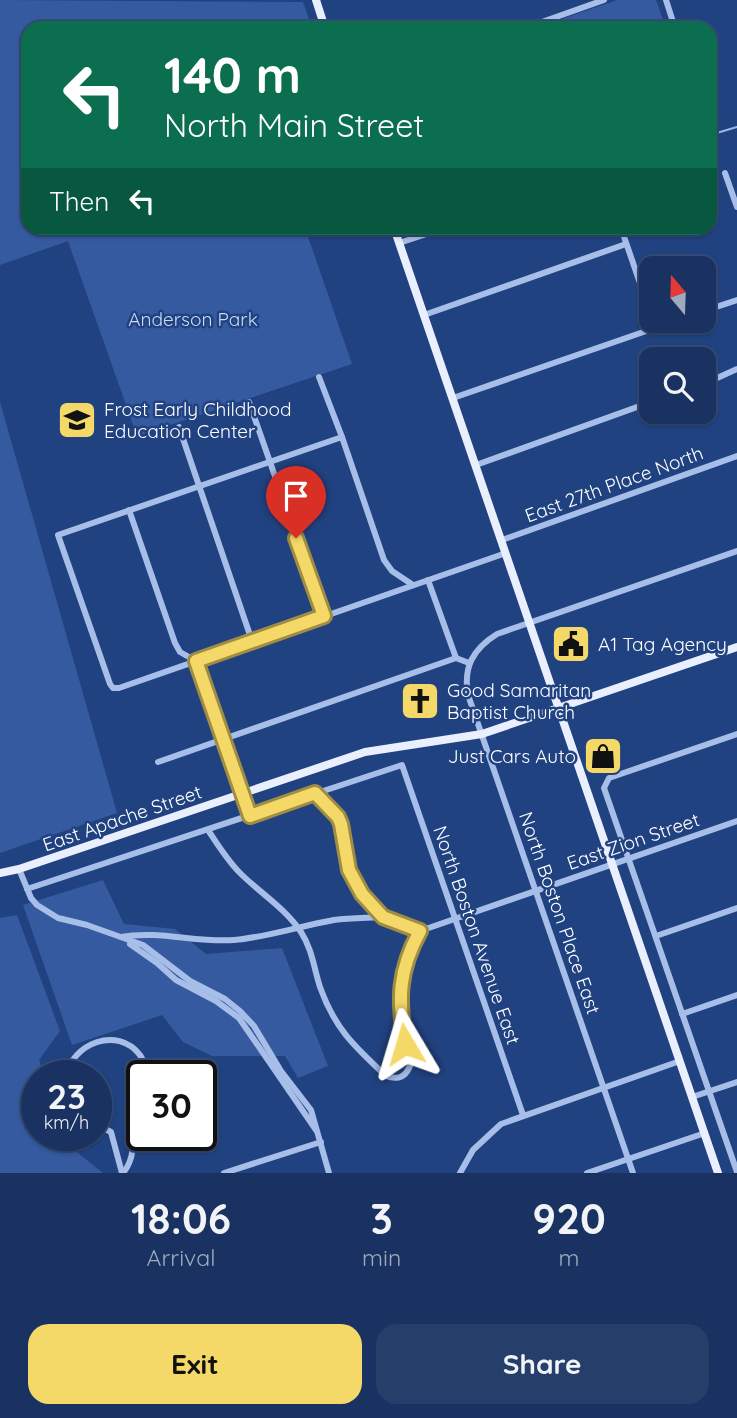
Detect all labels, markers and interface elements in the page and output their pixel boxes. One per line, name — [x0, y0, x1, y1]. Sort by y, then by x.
text: 140 m — [164, 44, 301, 105]
icon: left — [49, 49, 140, 140]
text: North Main Street — [164, 105, 424, 145]
icon: left — [123, 182, 161, 220]
text: Then — [49, 185, 109, 218]
north arrow — [639, 256, 716, 332]
map controls — [639, 256, 716, 424]
park label: Anderson Park — [128, 307, 258, 331]
button: search — [639, 347, 716, 424]
place label: Frost Early Childhood Education Center — [104, 397, 291, 443]
school or university icon: Frost Early Childhood Education Center — [56, 399, 98, 441]
street label: East 27th Place North — [522, 441, 706, 527]
pin — [266, 466, 326, 538]
icon: arrive — [277, 477, 315, 515]
public building icon: A1 Tag Agency — [550, 623, 592, 665]
place label: A1 Tag Agency — [598, 632, 727, 656]
place label: Good Samaritan Baptist Church — [447, 678, 591, 724]
church icon: Good Samaritan Baptist Church — [399, 680, 441, 722]
shop icon: Just Cars Auto — [582, 735, 624, 777]
place label: Just Cars Auto — [448, 744, 576, 768]
street label: East Apache Street — [39, 780, 205, 856]
street label: East Zion Street — [564, 807, 702, 875]
street label: North Boston Place East — [514, 809, 606, 1017]
street label: North Boston Avenue East — [428, 823, 526, 1047]
position arrow — [368, 1007, 442, 1081]
speed limit sign: 30 — [126, 1060, 217, 1151]
text: 23 — [47, 1074, 86, 1118]
text: km/h — [44, 1111, 89, 1134]
text: 18:06 — [131, 1192, 231, 1245]
text: 3 — [370, 1192, 393, 1245]
text: 920 — [532, 1192, 606, 1245]
text: Arrival — [147, 1243, 215, 1272]
text: min — [362, 1243, 401, 1272]
text: m — [559, 1243, 580, 1272]
button: Exit — [28, 1324, 362, 1404]
button: Share — [376, 1324, 709, 1404]

